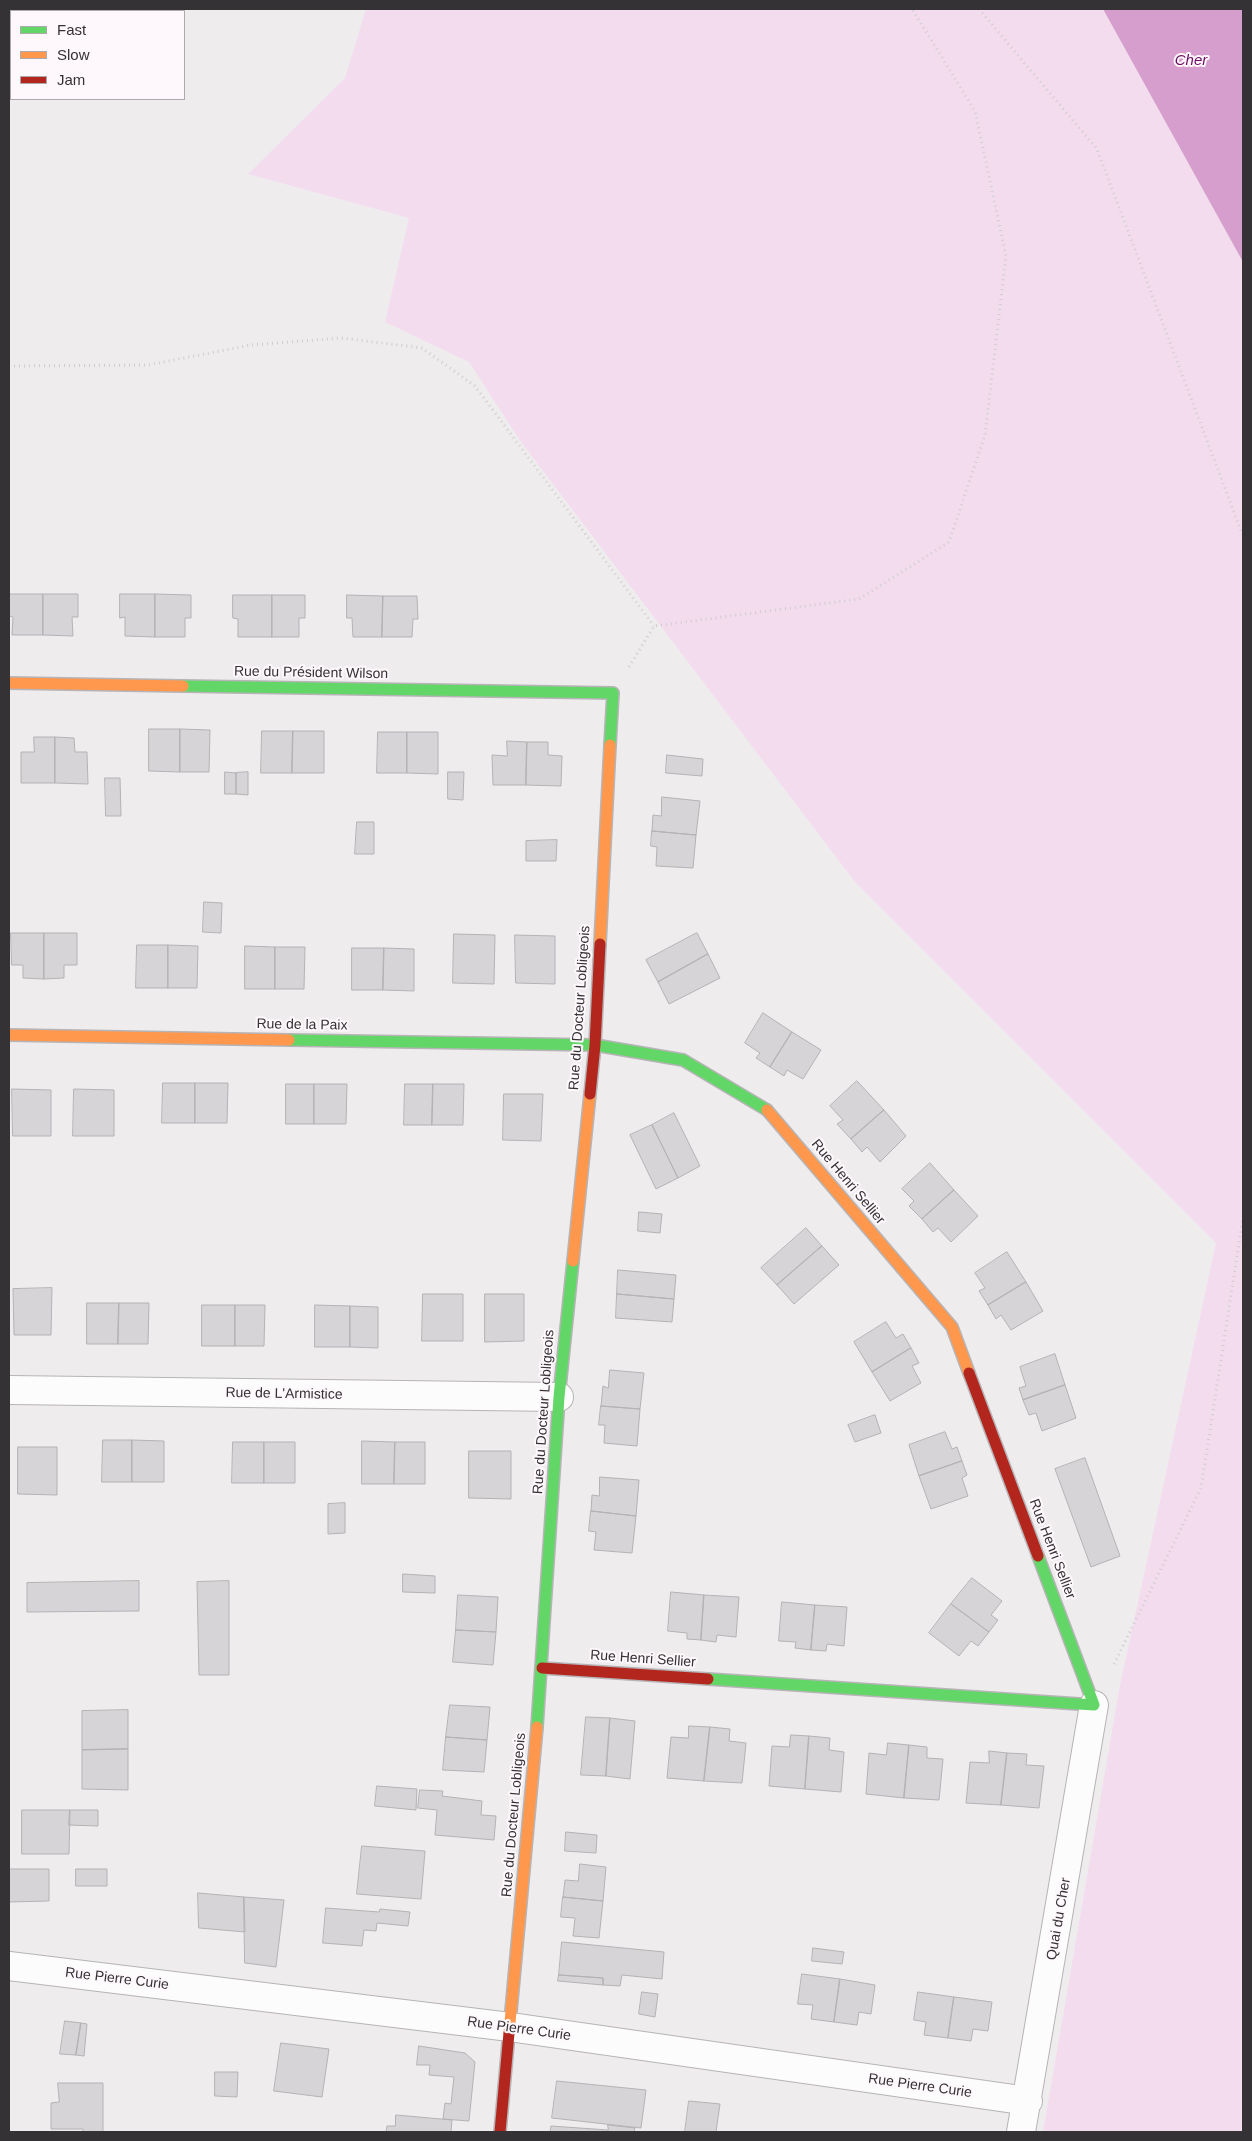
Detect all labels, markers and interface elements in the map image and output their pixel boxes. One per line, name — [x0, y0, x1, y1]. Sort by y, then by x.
legend — [10, 10, 185, 100]
text: Fast — [57, 21, 86, 38]
text: Slow — [57, 46, 90, 63]
water label: Cher — [1175, 52, 1207, 70]
text: Jam — [57, 71, 85, 88]
street label: Rue du Président Wilson — [234, 663, 388, 683]
street label: Rue du Docteur Lobligeois — [566, 925, 594, 1091]
street label: Rue de la Paix — [256, 1016, 348, 1034]
street label: Rue Henri Sellier — [808, 1136, 888, 1228]
street label: Rue du Docteur Lobligeois — [530, 1329, 558, 1495]
street label: Rue de L'Armistice — [225, 1385, 343, 1403]
street label: Rue Henri Sellier — [1025, 1497, 1079, 1601]
street label: Rue Henri Sellier — [590, 1647, 696, 1671]
street label: Rue du Docteur Lobligeois — [498, 1732, 530, 1898]
street label: Quai du Cher — [1043, 1877, 1075, 1961]
street label: Rue Pierre Curie — [64, 1964, 170, 1994]
street label: Rue Pierre Curie — [466, 2013, 572, 2045]
street label: Rue Pierre Curie — [867, 2070, 973, 2102]

